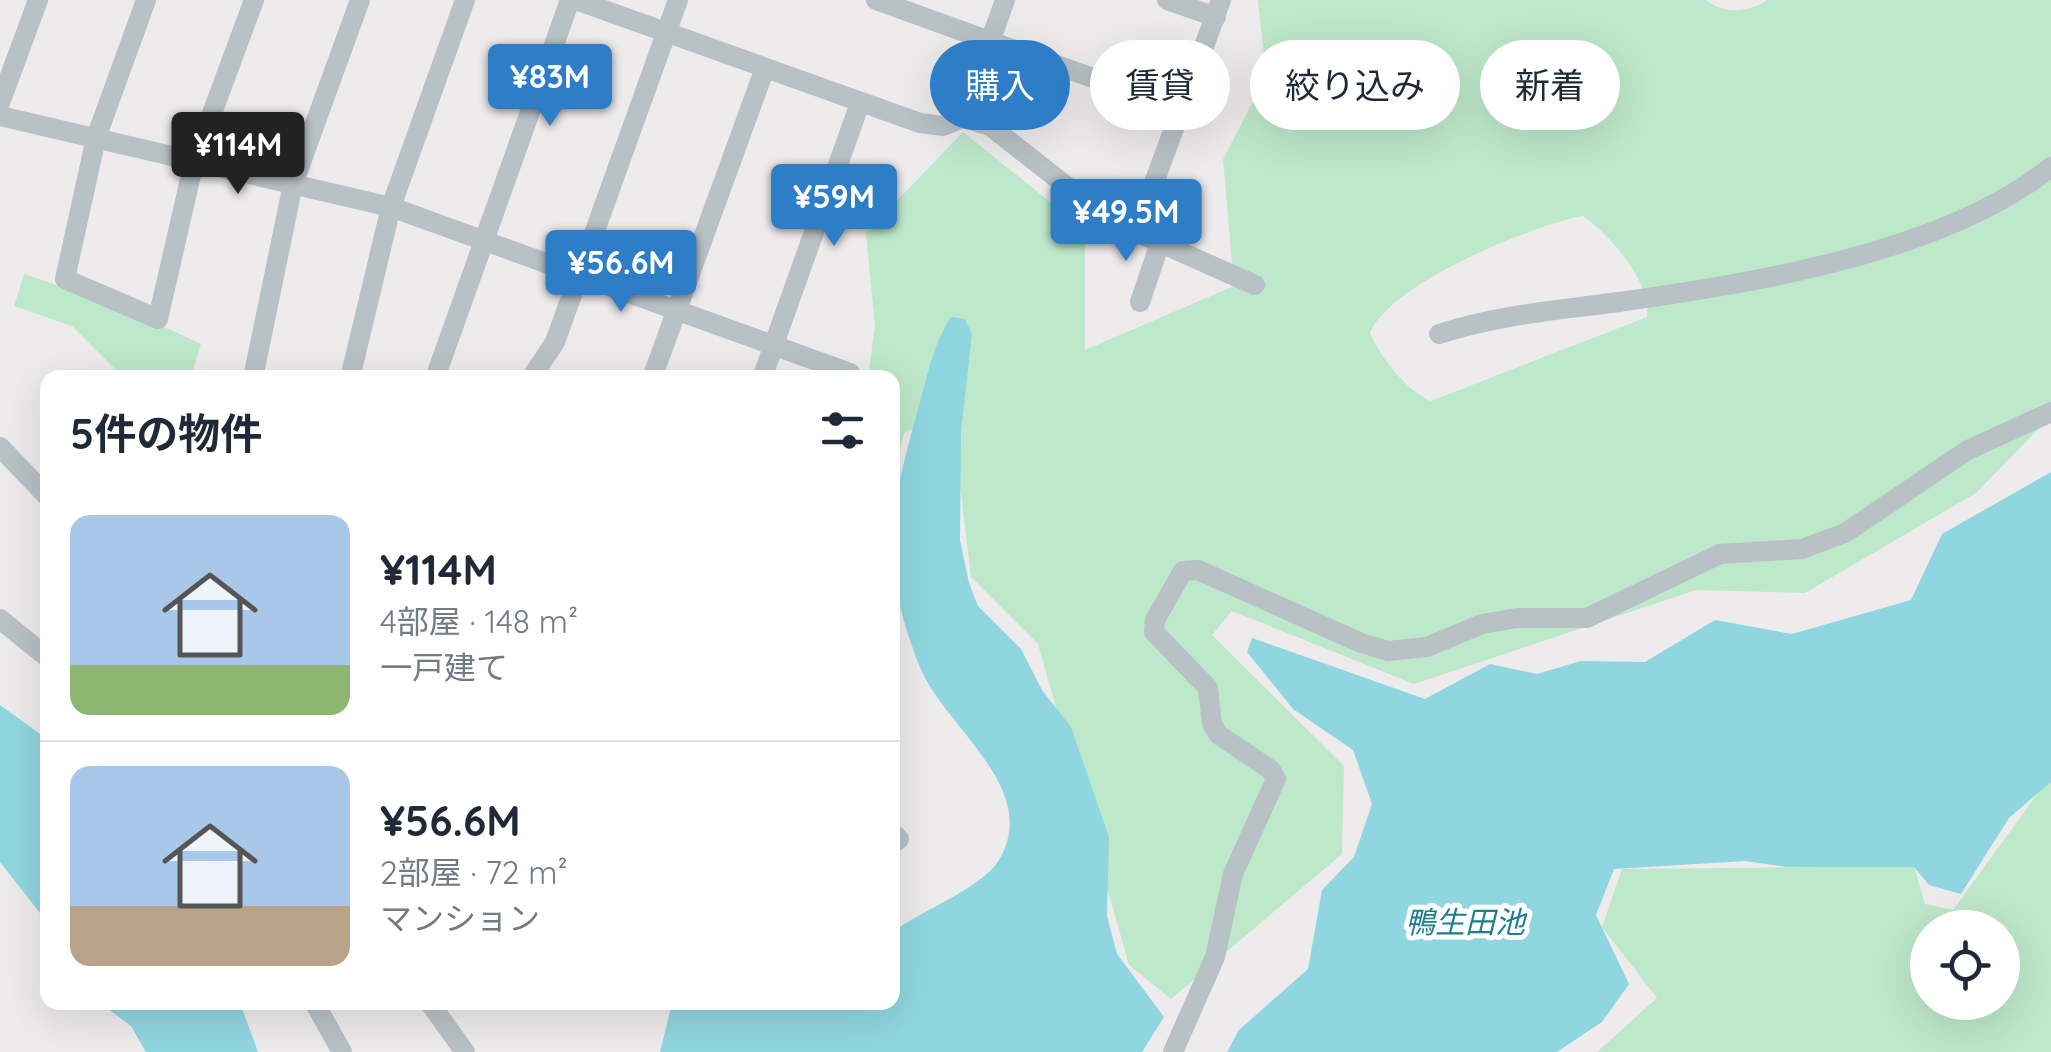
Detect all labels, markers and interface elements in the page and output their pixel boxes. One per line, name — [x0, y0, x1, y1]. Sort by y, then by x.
chip: 購入 — [930, 40, 1070, 130]
chip: 賃貸 — [1090, 40, 1230, 130]
chip: 絞り込み — [1250, 40, 1460, 130]
chip: 新着 — [1480, 40, 1620, 130]
pin: ¥83M — [491, 44, 609, 129]
text: ¥83M — [510, 56, 590, 96]
pin: ¥114M — [168, 112, 308, 197]
text: ¥114M — [194, 124, 283, 164]
pin: ¥59M — [775, 164, 893, 249]
text: ¥59M — [793, 176, 875, 216]
pin: ¥49.5M — [1045, 179, 1207, 264]
text: ¥49.5M — [1073, 191, 1179, 231]
pin: ¥56.6M — [540, 230, 702, 315]
text: ¥56.6M — [567, 242, 675, 282]
icon: filters — [815, 403, 870, 458]
text: 5件の物件 — [70, 407, 262, 460]
text: ¥114M — [380, 543, 497, 596]
icon: home — [150, 555, 270, 675]
text: 4部屋 · 148 m² — [380, 601, 578, 641]
text: 一戸建て — [380, 647, 508, 687]
text: ¥56.6M — [380, 794, 521, 847]
icon: home — [150, 806, 270, 926]
text: 2部屋 · 72 m² — [380, 852, 568, 892]
text: マンション — [380, 898, 540, 938]
water label: 鴨生田池 — [1405, 903, 1528, 941]
map controls — [1910, 910, 2020, 1020]
button: locate — [1910, 910, 2020, 1020]

